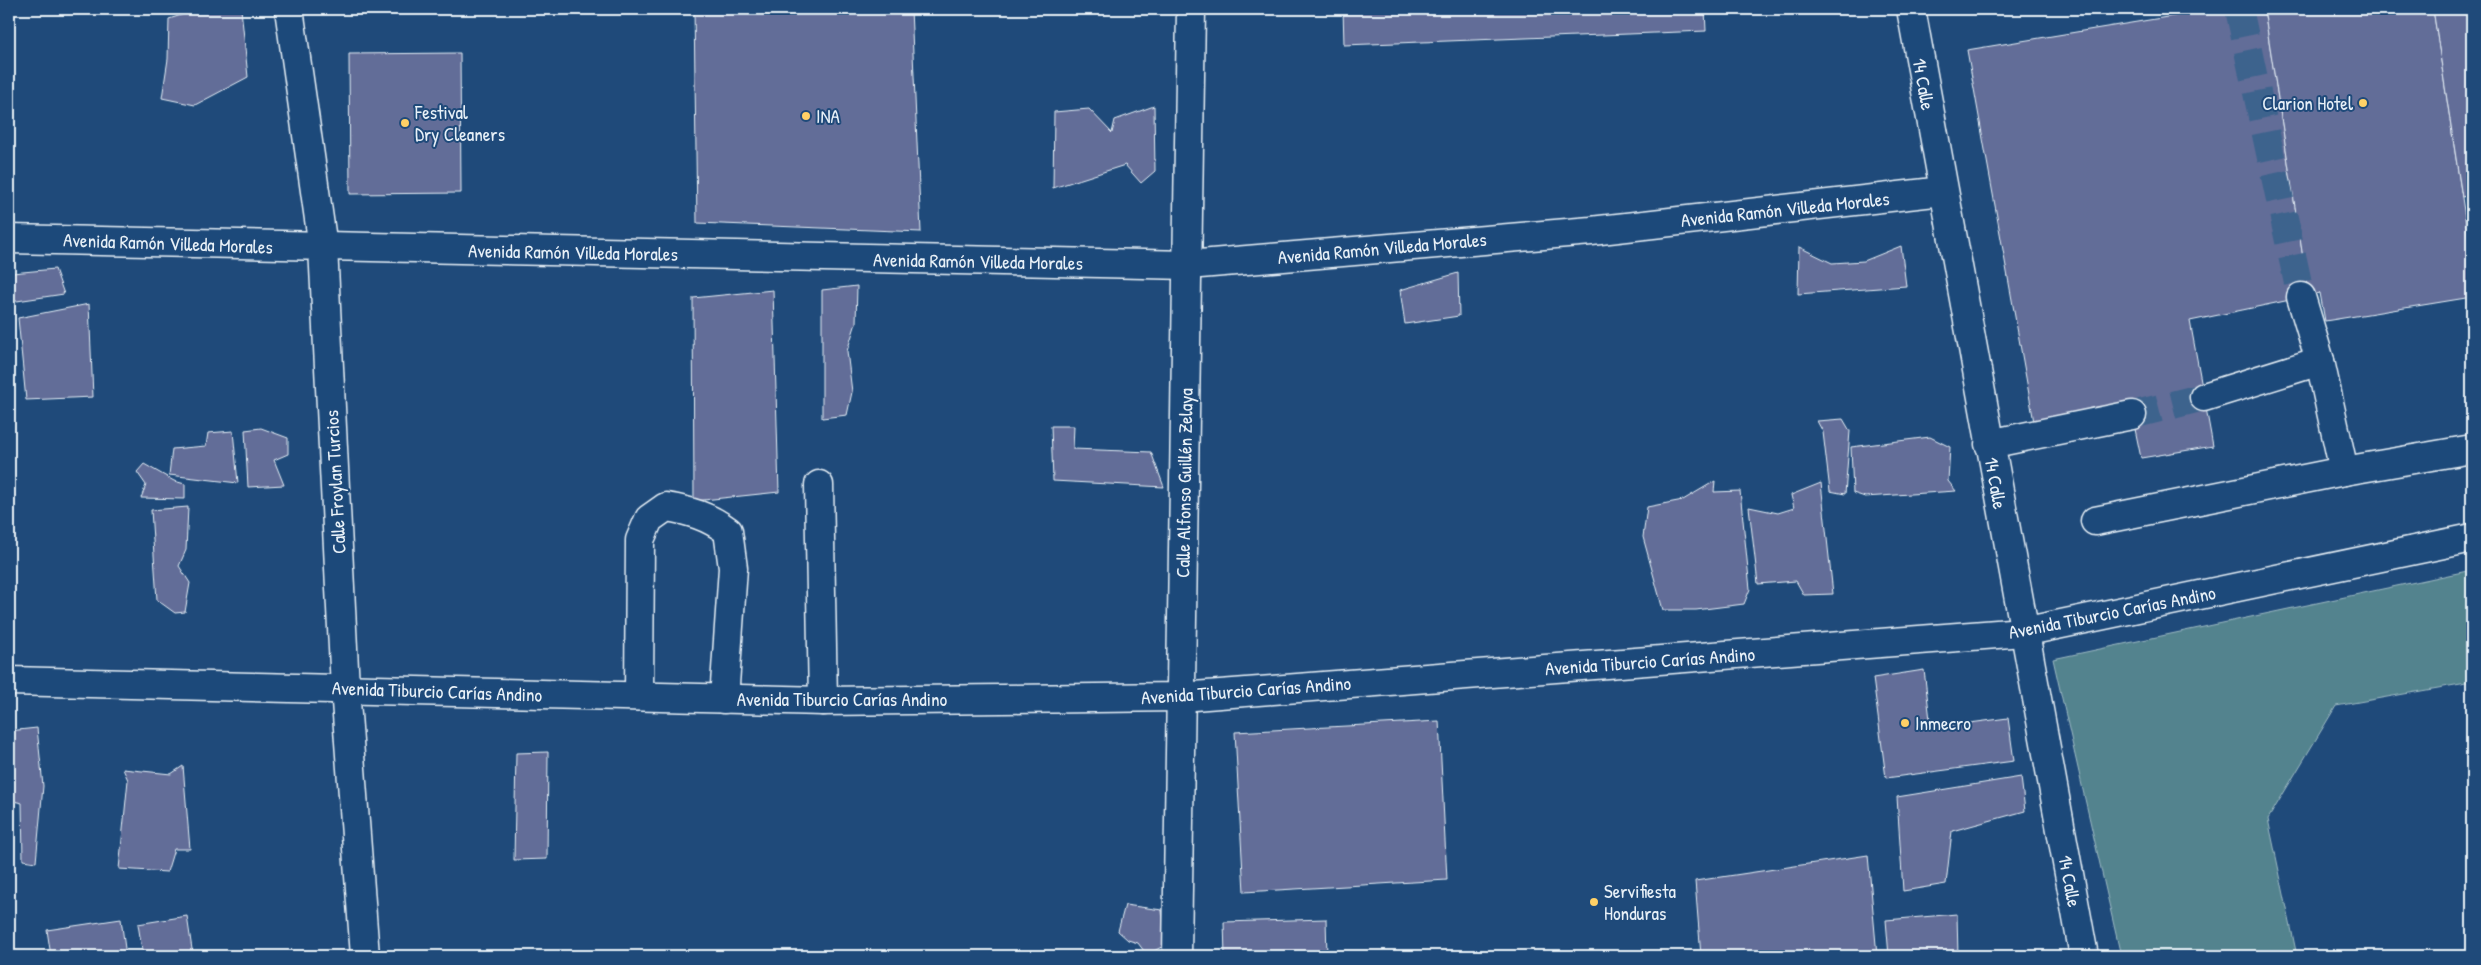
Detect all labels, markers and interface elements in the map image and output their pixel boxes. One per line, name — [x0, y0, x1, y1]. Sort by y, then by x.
street label: 14 Calle — [1907, 56, 1941, 112]
place label: Clarion Hotel — [2262, 90, 2354, 116]
marker: Clarion Hotel — [2357, 97, 2369, 109]
place label: Festival Dry Cleaners — [414, 99, 505, 147]
place label: INA — [816, 103, 840, 129]
marker: INA — [800, 110, 812, 122]
marker: Festival Dry Cleaners — [399, 117, 411, 129]
street label: Avenida Ramón Villeda Morales — [1679, 185, 1891, 233]
street label: Avenida Ramón Villeda Morales — [63, 226, 273, 260]
street label: Avenida Ramón Villeda Morales — [1276, 226, 1488, 270]
street label: Avenida Ramón Villeda Morales — [468, 237, 678, 267]
street label: Avenida Ramón Villeda Morales — [873, 246, 1083, 276]
street label: Calle Alfonso Guillén Zelaya — [1169, 387, 1199, 578]
street label: Calle Froylan Turcios — [318, 409, 352, 555]
street label: 14 Calle — [1979, 455, 2013, 511]
street label: Avenida Tiburcio Carías Andino — [2006, 579, 2218, 645]
street label: Avenida Tiburcio Carías Andino — [1544, 641, 1756, 681]
street label: Avenida Tiburcio Carías Andino — [1140, 670, 1352, 710]
street label: Avenida Tiburcio Carías Andino — [331, 674, 543, 708]
street label: Avenida Tiburcio Carías Andino — [737, 686, 948, 712]
place label: Inmecro — [1915, 710, 1971, 736]
marker: Inmecro — [1899, 717, 1911, 729]
street label: 14 Calle — [2052, 853, 2088, 909]
place label: Servifiesta Honduras — [1604, 878, 1676, 926]
marker: Servifiesta Honduras — [1588, 896, 1600, 908]

